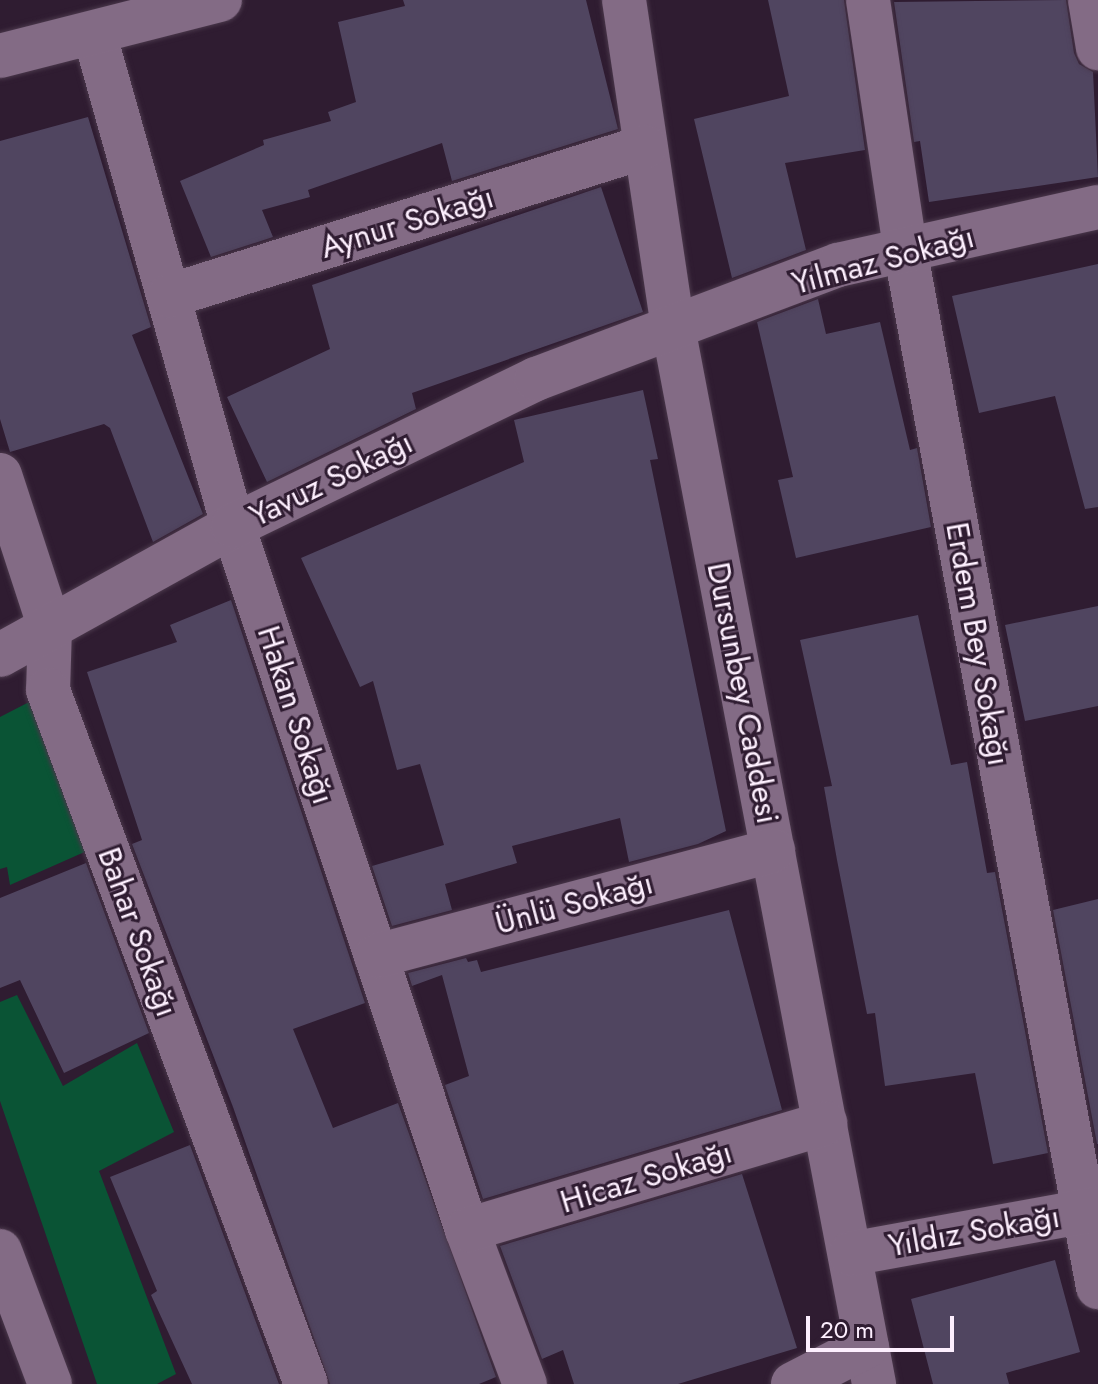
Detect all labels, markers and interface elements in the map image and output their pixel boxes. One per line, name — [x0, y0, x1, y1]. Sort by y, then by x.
street label: Aynur Sokağı — [316, 177, 498, 267]
street label: Yılmaz Sokağı — [788, 217, 978, 303]
street label: Yavuz Sokağı — [243, 423, 419, 535]
street label: Erdem Bey Sokağı — [938, 519, 1018, 769]
street label: Dursunbey Caddesi — [699, 559, 787, 827]
street label: Hakan Sokağı — [249, 621, 343, 809]
street label: Bahar Sokağı — [90, 842, 186, 1022]
street label: Ünlü Sokağı — [491, 864, 657, 942]
street label: Hicaz Sokağı — [556, 1133, 736, 1221]
street label: Yıldız Sokağı — [885, 1197, 1063, 1265]
scale bar — [810, 1300, 958, 1350]
text: 20 m — [820, 1312, 874, 1347]

